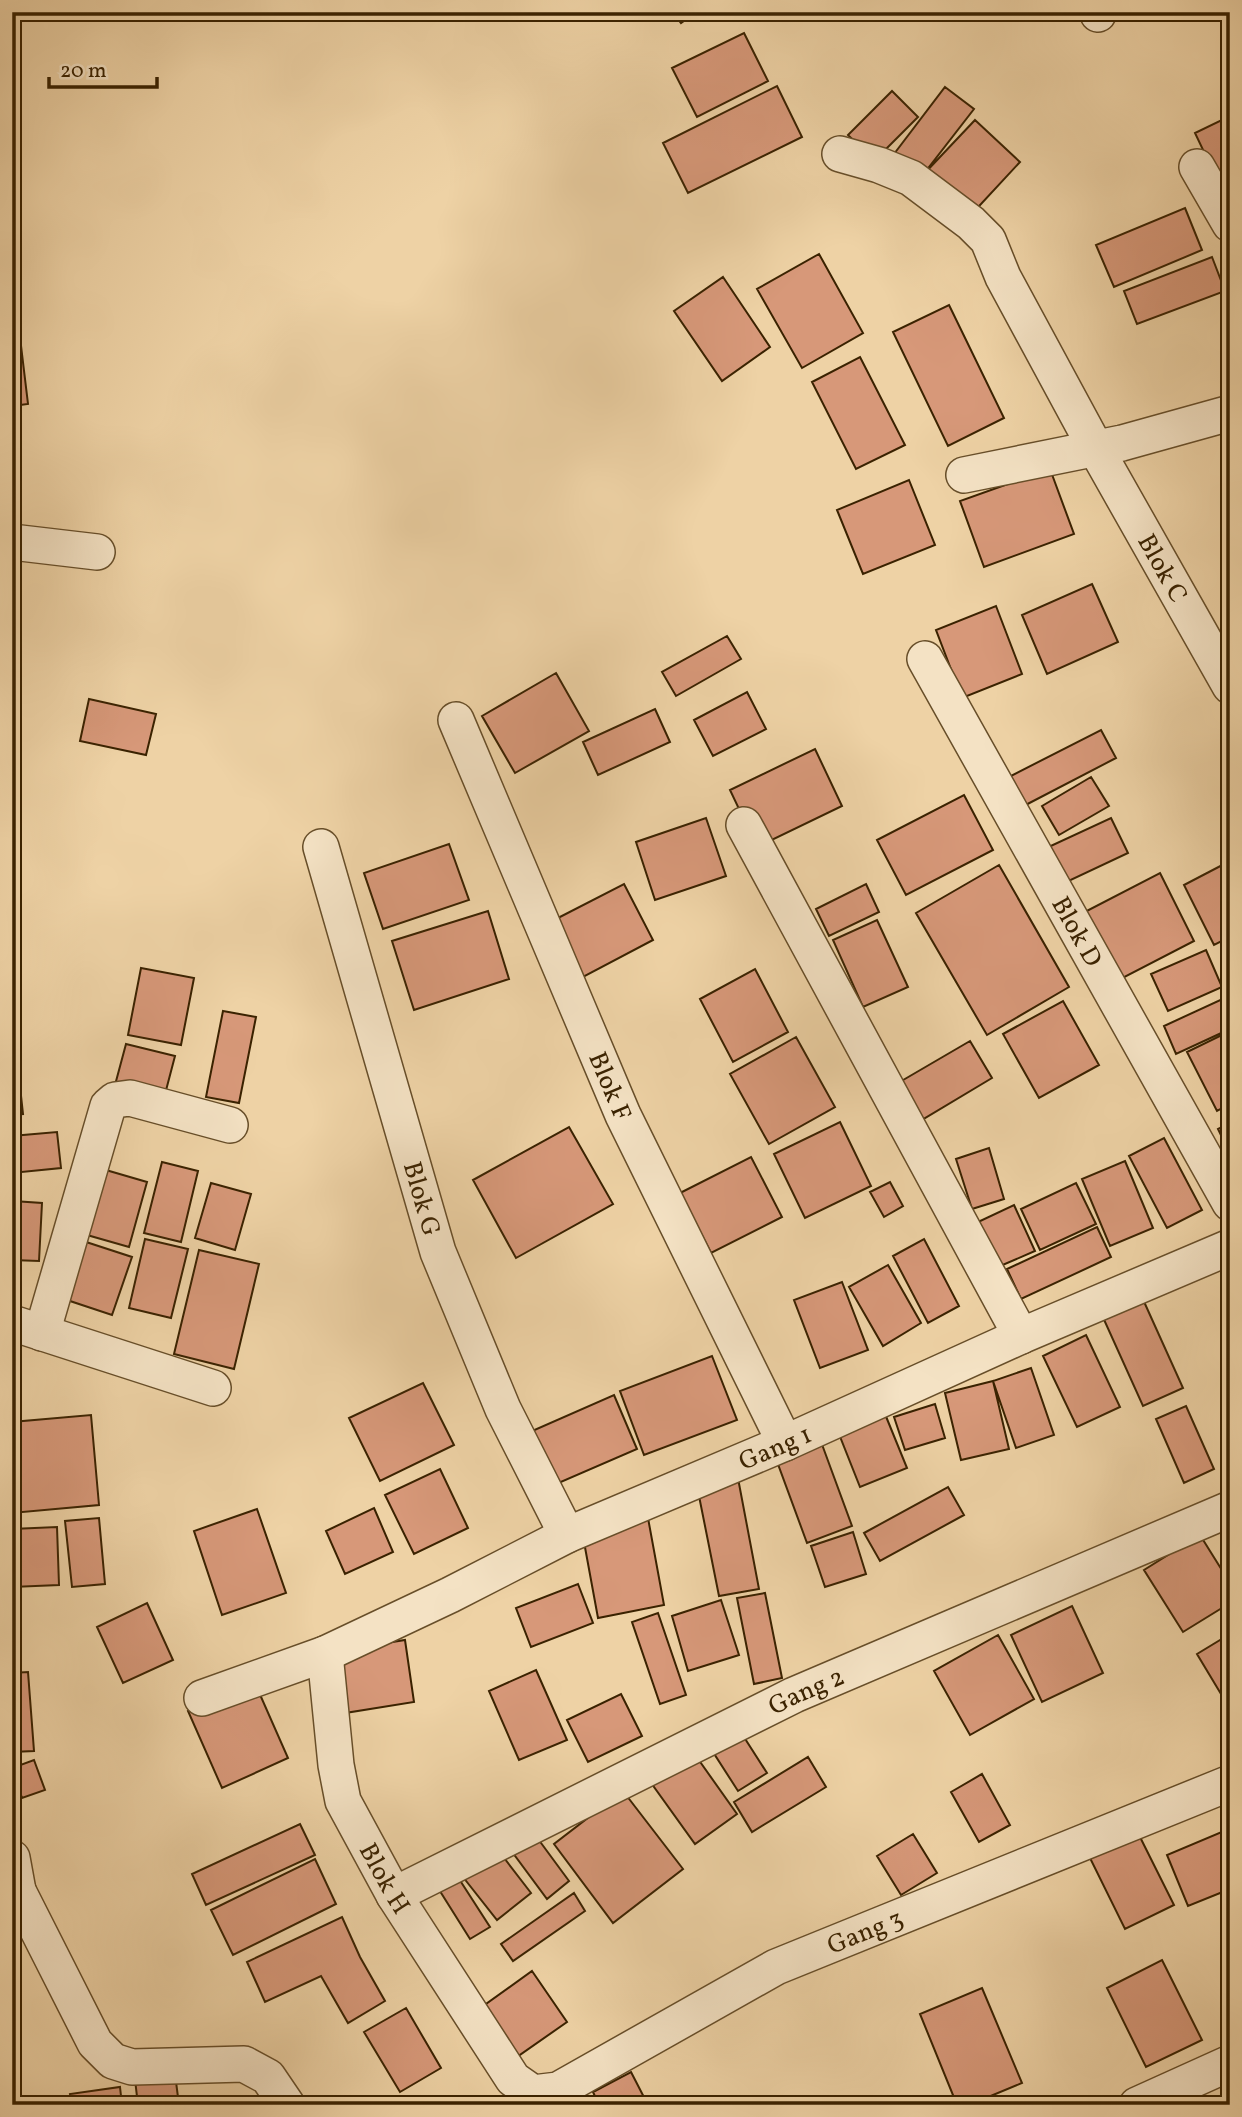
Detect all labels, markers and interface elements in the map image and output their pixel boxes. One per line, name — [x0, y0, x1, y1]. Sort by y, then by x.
scale bar — [49, 46, 158, 90]
text: 20 m — [60, 57, 106, 86]
street label: Blok C — [1128, 528, 1195, 610]
street label: Blok D — [1042, 890, 1110, 974]
street label: Blok F — [578, 1046, 639, 1126]
street label: Blok G — [393, 1158, 448, 1241]
street label: Gang 1 — [734, 1417, 818, 1480]
street label: Gang 2 — [763, 1660, 850, 1725]
street label: Blok H — [349, 1837, 418, 1922]
street label: Gang 3 — [822, 1901, 909, 1964]

